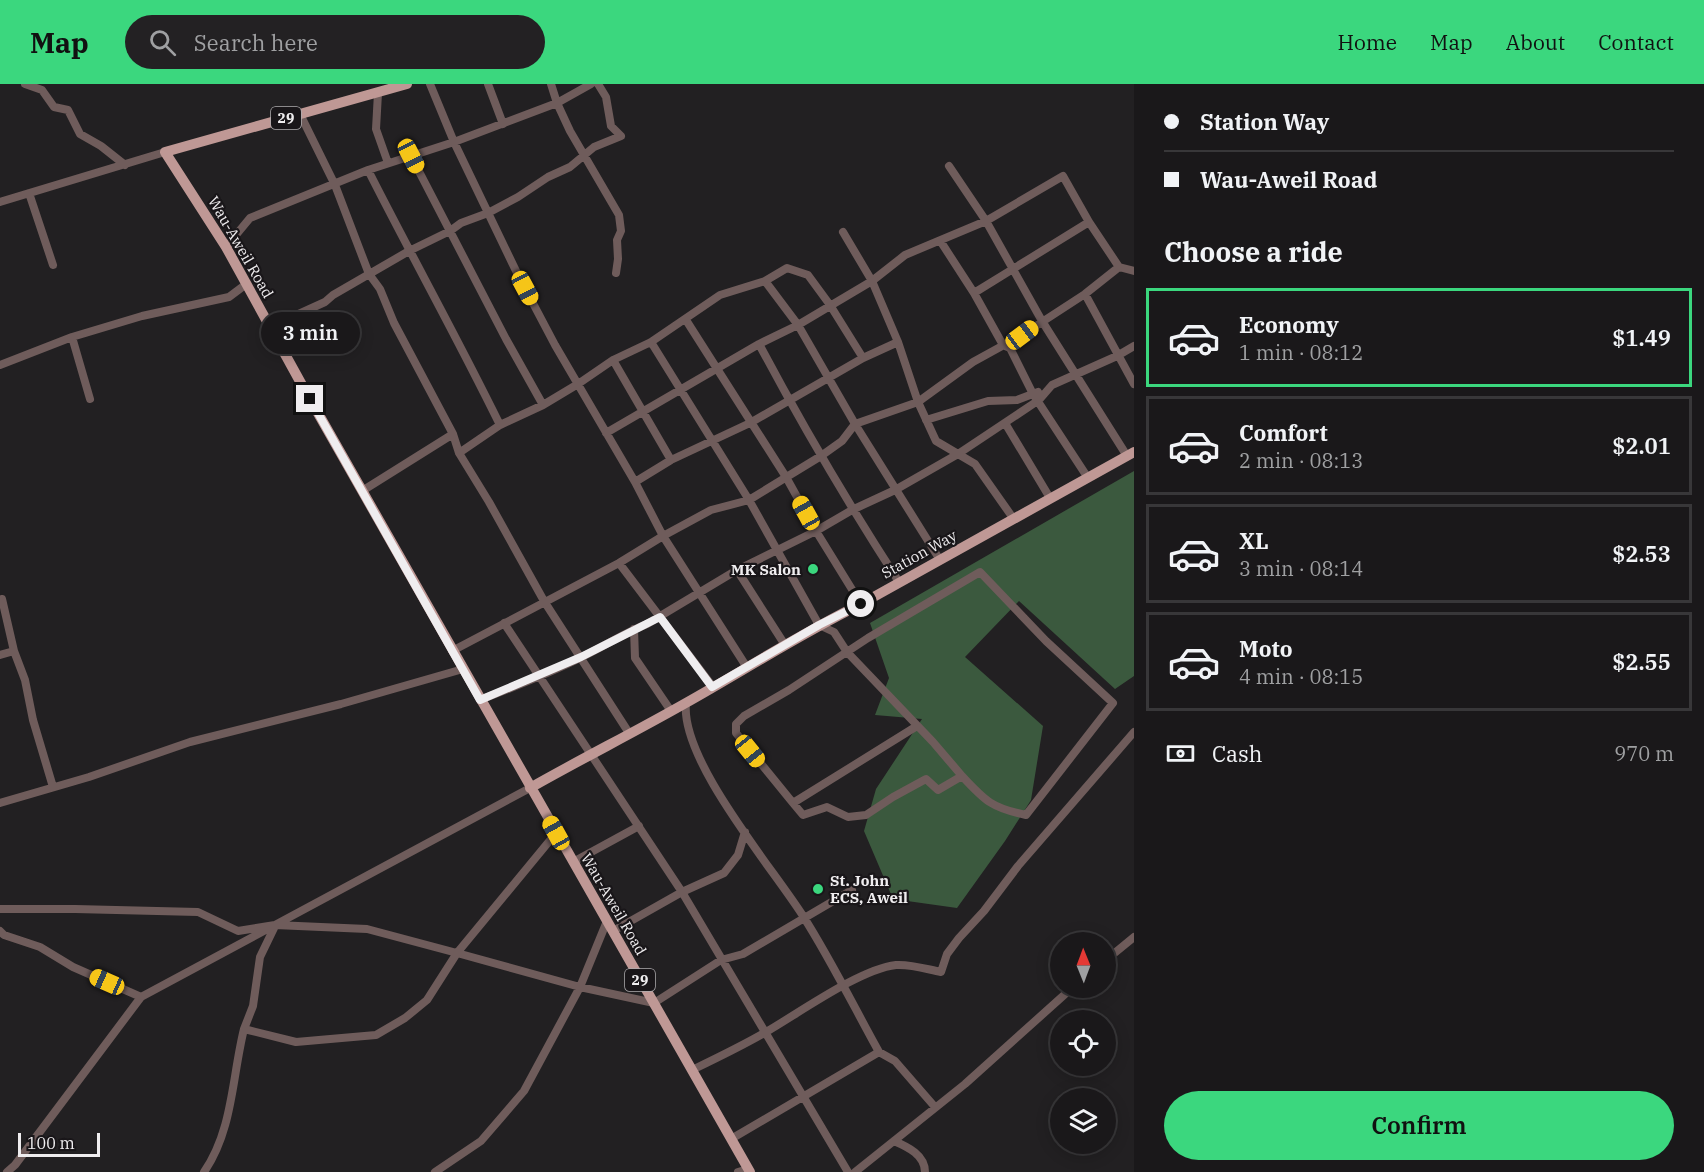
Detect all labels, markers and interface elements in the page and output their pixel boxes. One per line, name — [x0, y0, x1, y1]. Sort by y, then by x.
search box — [125, 15, 545, 69]
text: Map — [30, 24, 89, 61]
icon: search — [146, 26, 179, 59]
text: Search here — [194, 28, 318, 57]
text: Home — [1337, 28, 1397, 56]
text: Map — [1430, 28, 1473, 56]
text: About — [1506, 28, 1565, 56]
text: Contact — [1598, 28, 1674, 56]
road number: 29 — [271, 107, 301, 129]
text: Station Way — [1200, 107, 1329, 136]
car — [395, 136, 427, 176]
text: Wau-Aweil Road — [1200, 165, 1377, 194]
street label: Wau-Aweil Road — [204, 193, 278, 301]
text: Choose a ride — [1164, 234, 1343, 269]
car — [509, 268, 541, 308]
text: Economy — [1239, 310, 1339, 339]
icon: car — [1167, 311, 1221, 365]
callout: 3 min — [260, 312, 360, 354]
car — [1002, 317, 1042, 353]
text: 3 min — [283, 319, 338, 346]
text: $1.49 — [1612, 323, 1671, 352]
text: 1 min · 08:12 — [1239, 339, 1363, 366]
route end — [296, 385, 323, 412]
text: Comfort — [1239, 418, 1328, 447]
icon: car — [1167, 419, 1221, 473]
text: $2.01 — [1612, 431, 1671, 460]
text: 2 min · 08:13 — [1239, 447, 1363, 474]
car — [789, 493, 823, 533]
street label: Station Way — [878, 525, 960, 583]
text: XL — [1239, 526, 1269, 555]
icon: car — [1167, 527, 1221, 581]
text: $2.53 — [1612, 539, 1671, 568]
text: 3 min · 08:14 — [1239, 555, 1363, 582]
place label: MK Salon — [731, 560, 801, 579]
marker: MK Salon — [806, 562, 820, 576]
route start — [847, 590, 874, 617]
text: Moto — [1239, 634, 1293, 663]
icon: car — [1167, 635, 1221, 689]
text: $2.55 — [1612, 647, 1671, 676]
text: 4 min · 08:15 — [1239, 663, 1363, 690]
car — [732, 731, 768, 771]
icon: cash — [1164, 737, 1197, 770]
text: Cash — [1212, 739, 1263, 768]
text: 970 m — [1614, 740, 1674, 767]
car — [539, 813, 573, 853]
street label: Wau-Aweil Road — [577, 850, 651, 958]
place label: St. John ECS, Aweil — [830, 871, 908, 907]
marker: St. John ECS, Aweil — [811, 882, 825, 896]
north arrow — [1050, 932, 1116, 998]
map controls — [1050, 932, 1116, 1154]
car — [87, 966, 127, 998]
road number: 29 — [625, 969, 655, 991]
button: locate — [1050, 1010, 1116, 1076]
button: layers — [1050, 1088, 1116, 1154]
button: Confirm — [1164, 1091, 1674, 1160]
scale bar — [18, 1130, 100, 1158]
text: 100 m — [27, 1133, 75, 1153]

